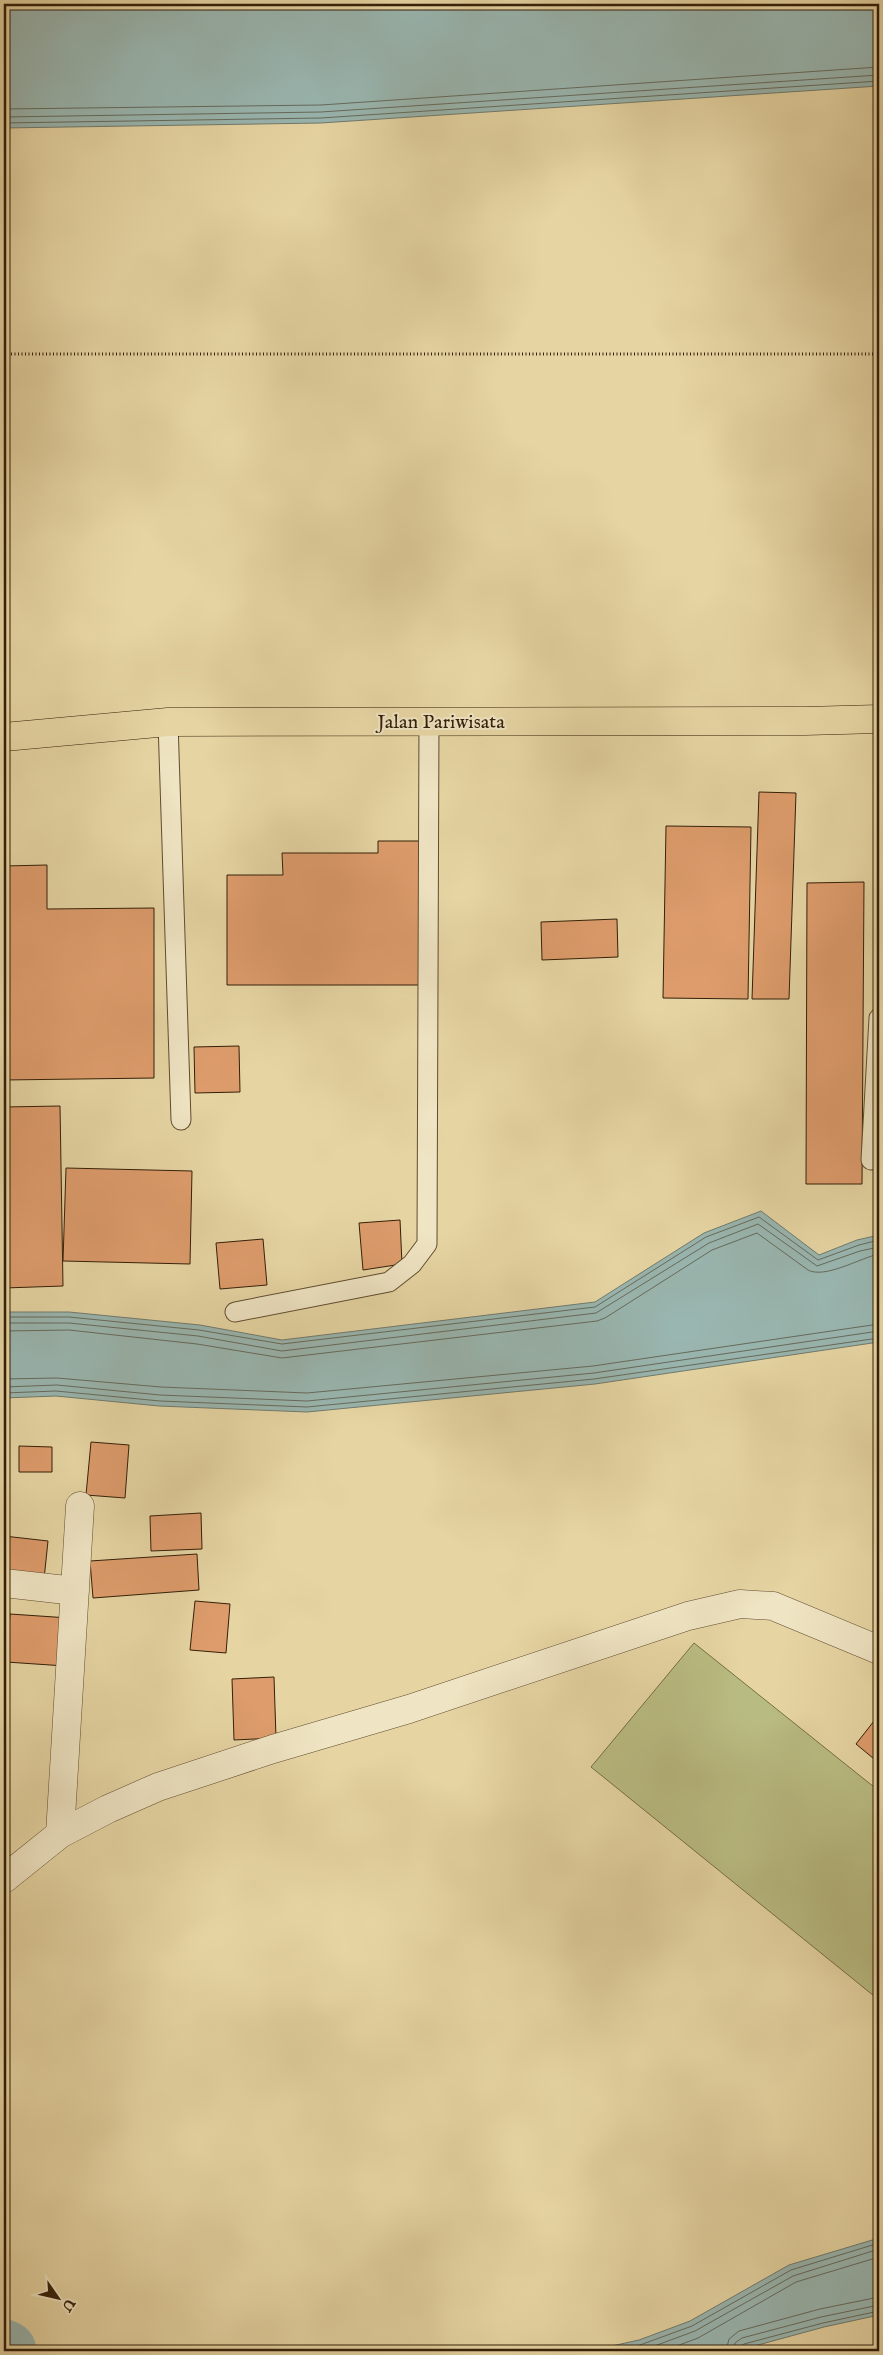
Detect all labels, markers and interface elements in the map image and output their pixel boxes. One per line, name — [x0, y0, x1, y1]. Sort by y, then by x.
street label: Jalan Pariwisata — [375, 710, 505, 735]
north arrow — [32, 2272, 82, 2322]
text: U — [57, 2294, 79, 2316]

